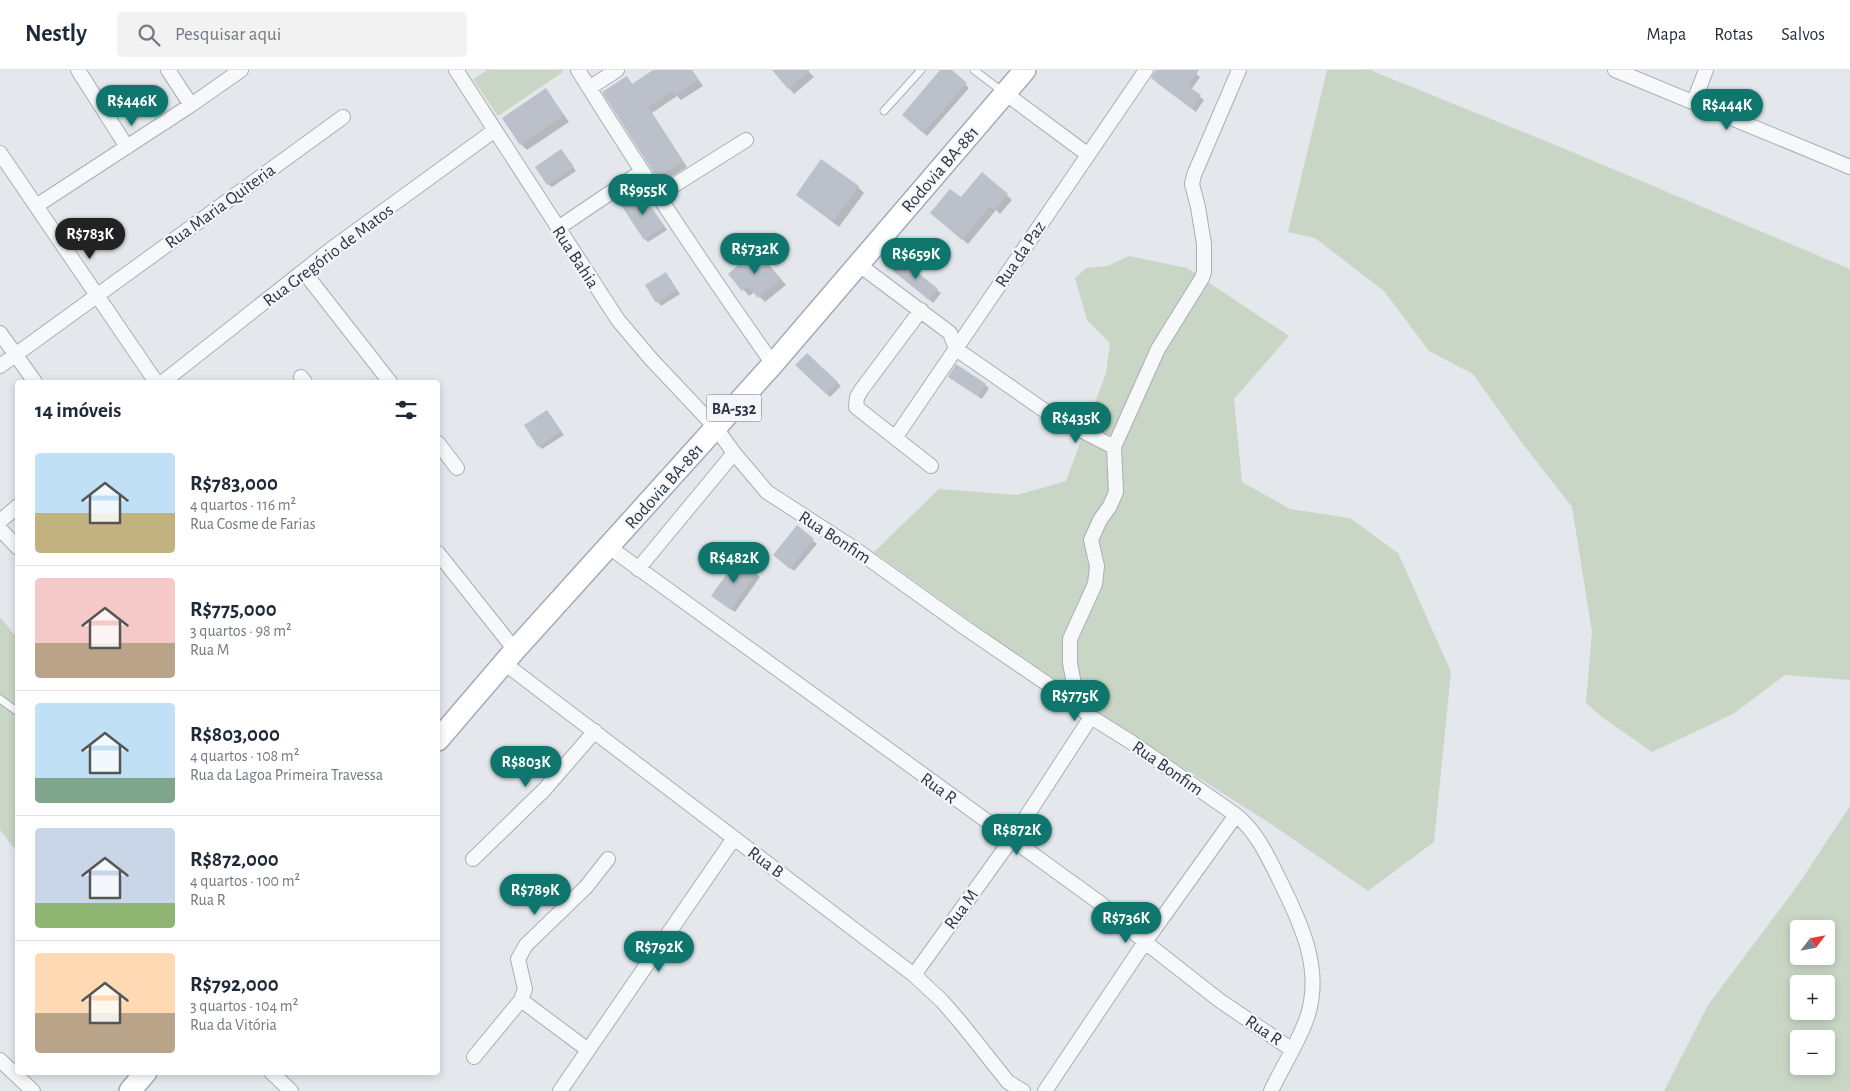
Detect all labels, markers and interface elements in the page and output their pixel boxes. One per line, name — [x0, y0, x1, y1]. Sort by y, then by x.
search box — [117, 12, 467, 57]
icon: search — [135, 21, 163, 49]
text: Nestly — [25, 22, 87, 46]
text: Pesquisar aqui — [175, 25, 281, 44]
text: Mapa — [1647, 26, 1686, 44]
text: Rotas — [1714, 26, 1753, 44]
text: Salvos — [1781, 26, 1825, 44]
pin: R$446K — [91, 85, 173, 127]
pin: R$444K — [1686, 88, 1768, 131]
text: R$446K — [107, 93, 157, 109]
text: R$444K — [1702, 97, 1752, 113]
street label: Rodovia BA-881 — [899, 123, 983, 216]
street label: Rua Maria Quiteria — [162, 161, 279, 253]
pin: R$955K — [602, 174, 684, 216]
text: R$955K — [619, 182, 667, 198]
street label: Rua Gregório de Matos — [260, 201, 397, 310]
pin: R$783K — [49, 218, 131, 260]
street label: Rua da Paz — [992, 218, 1049, 291]
street label: Rua Bahia — [549, 223, 602, 292]
text: R$783K — [66, 226, 114, 242]
pin: R$732K — [714, 232, 796, 275]
pin: R$659K — [875, 238, 957, 280]
text: R$732K — [731, 241, 779, 257]
text: R$659K — [892, 246, 940, 262]
road number: BA-532 — [706, 394, 762, 422]
icon: filters — [392, 396, 420, 424]
text: 14 imóveis — [35, 400, 121, 421]
pin: R$435K — [1035, 402, 1117, 444]
text: R$435K — [1052, 410, 1100, 426]
street label: Rodovia BA-881 — [622, 441, 707, 533]
icon: home — [75, 473, 135, 533]
text: R$783,000 — [190, 473, 278, 494]
text: 4 quartos · 116 m² — [190, 497, 296, 513]
street label: Rua Bonfim — [795, 508, 874, 568]
text: Rua Cosme de Farias — [190, 516, 316, 532]
pin: R$482K — [693, 542, 775, 584]
text: R$482K — [709, 550, 759, 566]
icon: home — [75, 598, 135, 658]
text: R$775,000 — [190, 599, 277, 620]
text: 3 quartos · 98 m² — [190, 623, 292, 639]
text: Rua M — [190, 642, 229, 658]
pin: R$775K — [1034, 680, 1116, 722]
text: R$775K — [1052, 688, 1098, 704]
icon: home — [75, 723, 135, 783]
text: R$803,000 — [190, 724, 280, 745]
street label: Rua Bonfim — [1129, 738, 1206, 800]
pin: R$803K — [485, 746, 567, 788]
text: 4 quartos · 108 m² — [190, 748, 299, 764]
text: R$803K — [501, 754, 551, 770]
text: Rua da Lagoa Primeira Travessa — [190, 767, 383, 783]
street label: Rua R — [917, 770, 960, 808]
pin: R$872K — [976, 814, 1058, 856]
text: R$872K — [993, 822, 1041, 838]
street label: Rua B — [744, 844, 787, 882]
icon: home — [75, 848, 135, 908]
text: R$872,000 — [190, 849, 279, 870]
text: 4 quartos · 100 m² — [190, 873, 300, 889]
pin: R$789K — [494, 874, 576, 916]
text: R$789K — [511, 882, 559, 898]
street label: Rua M — [942, 886, 982, 933]
text: Rua R — [190, 892, 226, 908]
pin: R$736K — [1085, 902, 1167, 944]
text: R$736K — [1102, 910, 1150, 926]
north arrow — [1790, 920, 1835, 965]
map controls — [1790, 920, 1835, 1075]
pin: R$792K — [618, 930, 700, 973]
text: R$792K — [635, 939, 683, 955]
icon: home — [75, 973, 135, 1033]
text: R$792,000 — [190, 974, 279, 995]
button: + — [1790, 975, 1835, 1020]
text: 3 quartos · 104 m² — [190, 998, 298, 1014]
street label: Rua R — [1242, 1012, 1285, 1050]
text: Rua da Vitória — [190, 1017, 277, 1033]
button: − — [1790, 1030, 1835, 1075]

